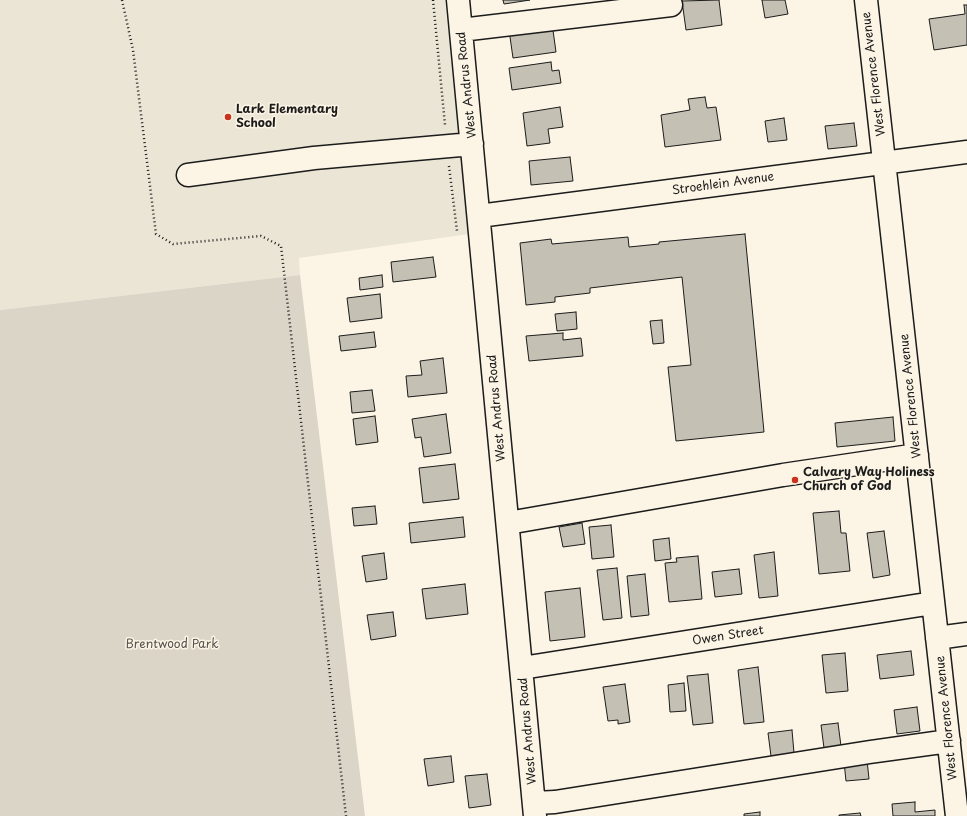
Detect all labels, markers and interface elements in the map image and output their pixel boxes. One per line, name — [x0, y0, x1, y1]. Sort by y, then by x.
street label: West Florence Avenue — [859, 11, 889, 137]
street label: West Andrus Road — [454, 31, 480, 139]
place label: Lark Elementary School — [236, 103, 338, 131]
marker: Lark Elementary School — [223, 112, 233, 122]
street label: Stroehlein Avenue — [671, 170, 775, 198]
street label: West Florence Avenue — [897, 333, 925, 459]
street label: West Andrus Road — [485, 354, 509, 462]
place label: Calvary Way Holiness Church of God — [803, 466, 935, 494]
marker: Calvary Way Holiness Church of God — [790, 475, 800, 485]
street label: Owen Street — [691, 623, 765, 649]
park label: Brentwood Park — [126, 638, 218, 652]
street label: West Florence Avenue — [933, 655, 961, 781]
street label: West Andrus Road — [516, 677, 540, 785]

